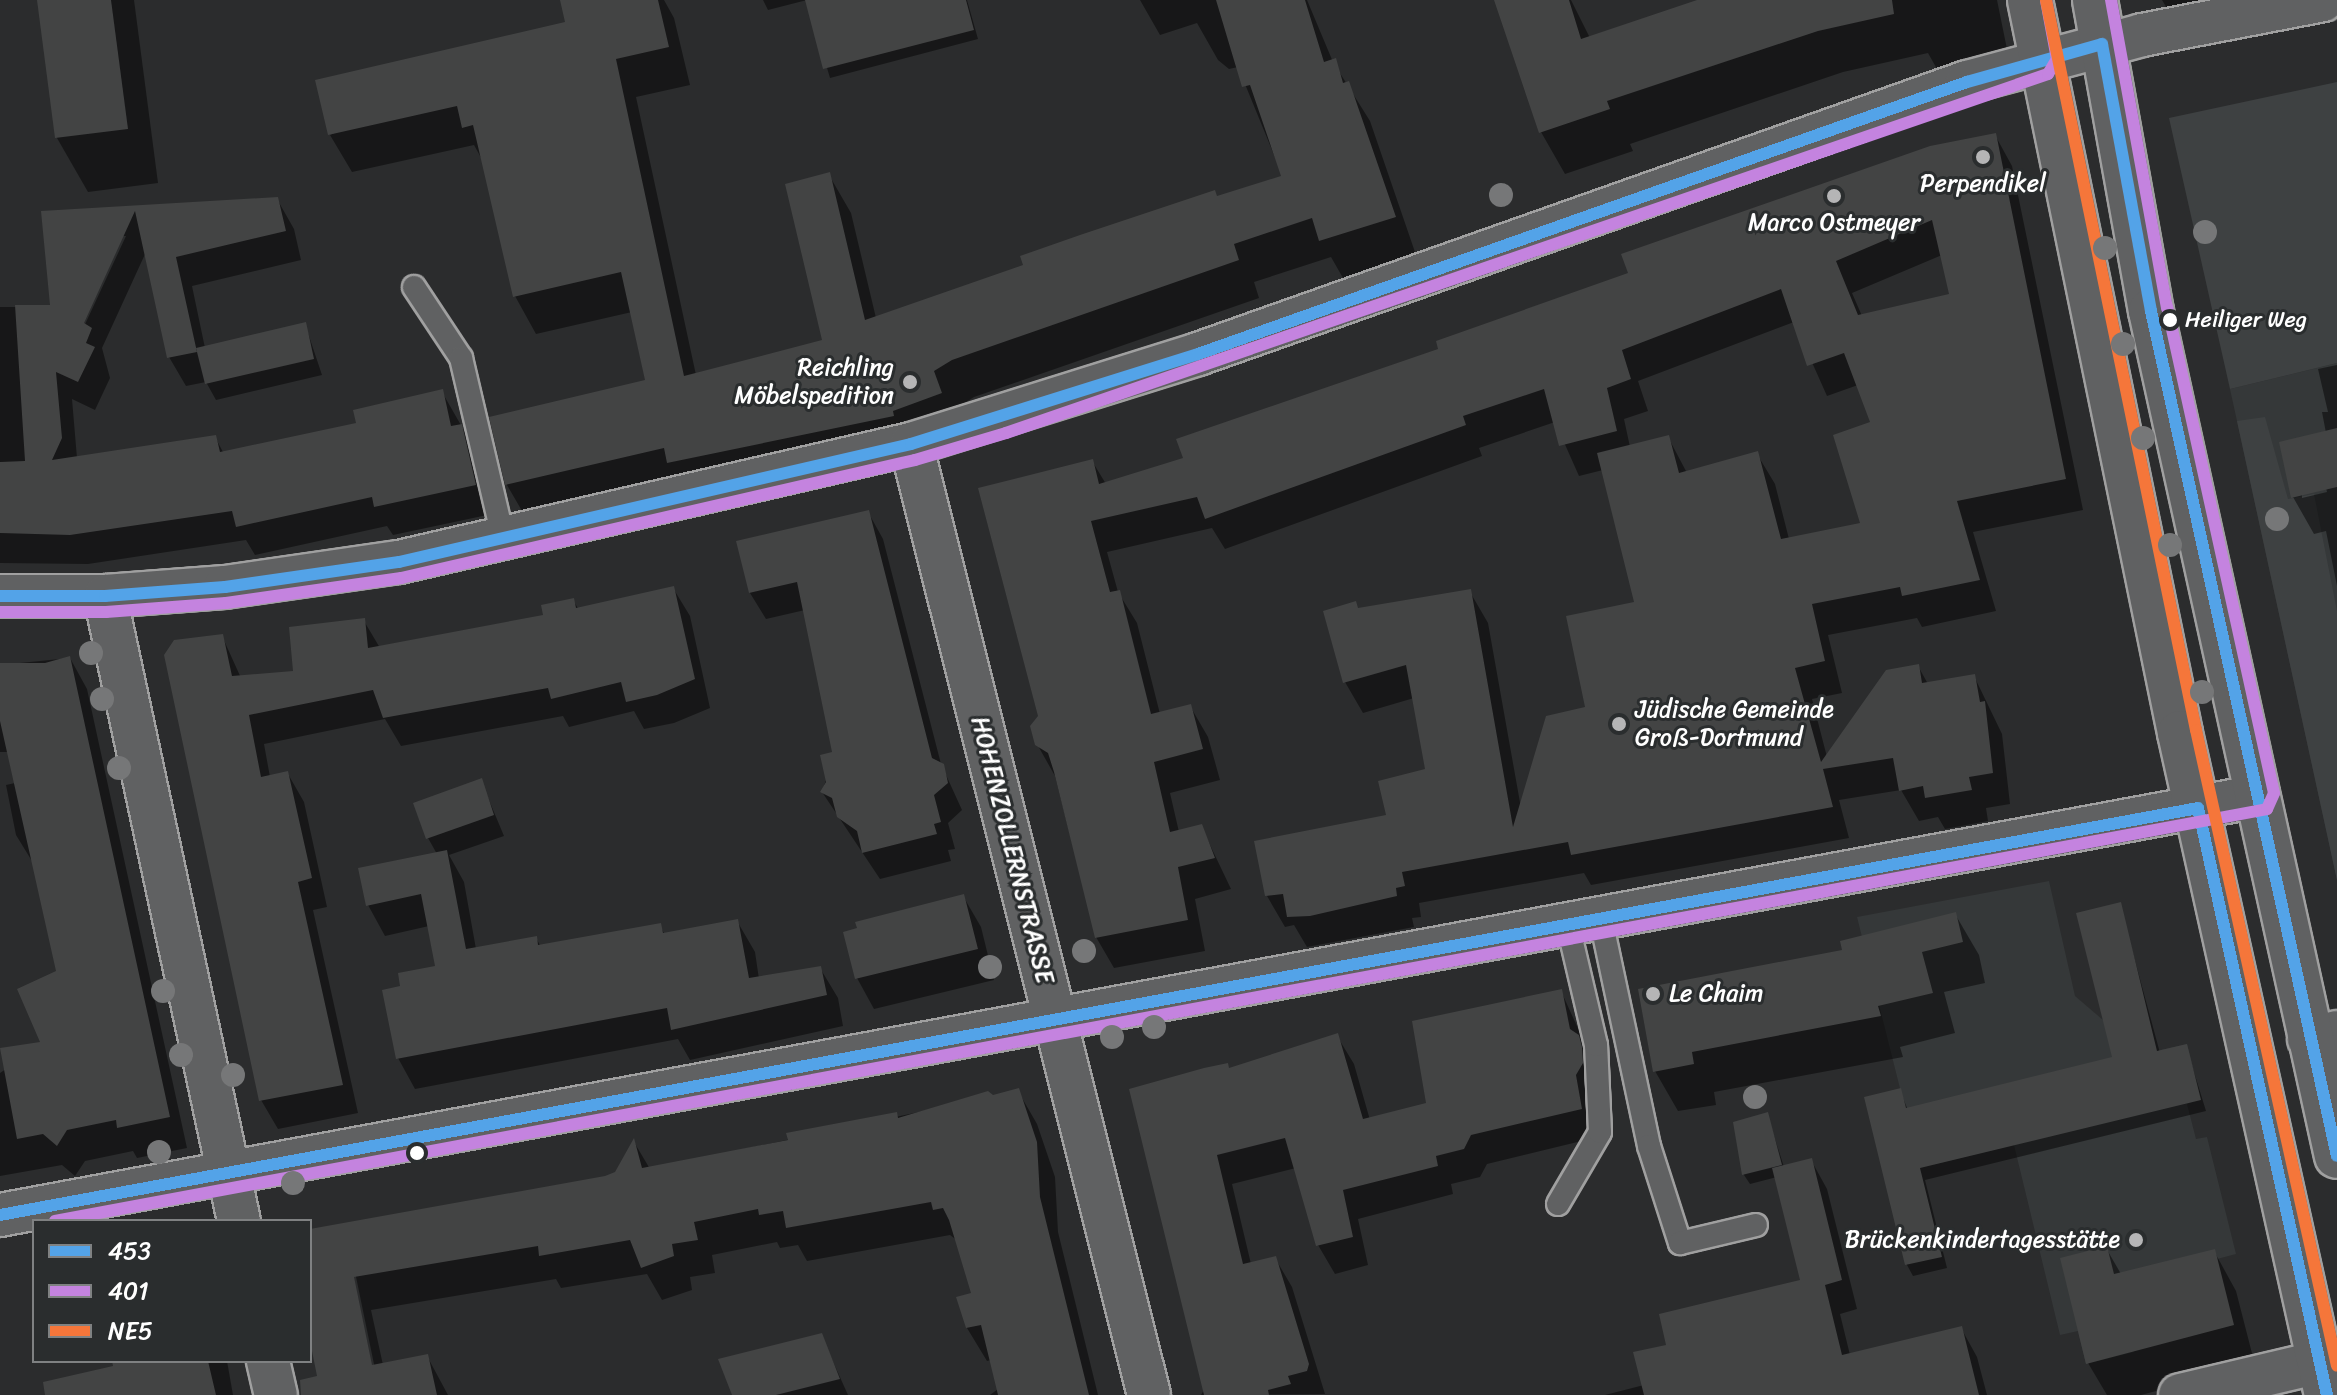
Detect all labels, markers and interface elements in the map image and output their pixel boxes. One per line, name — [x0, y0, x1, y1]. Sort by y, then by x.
marker: Perpendikel — [1974, 148, 1992, 166]
place label: Perpendikel — [1920, 170, 2046, 198]
marker: Marco Ostmeyer — [1825, 187, 1843, 205]
place label: Marco Ostmeyer — [1747, 209, 1921, 237]
place label: Heiliger Weg — [2185, 307, 2307, 333]
marker: Heiliger Weg — [2162, 312, 2178, 328]
place label: Reichling Möbelspedition — [734, 354, 894, 410]
marker: Reichling Möbelspedition — [901, 373, 919, 391]
place label: Jüdische Gemeinde Groß-Dortmund — [1635, 696, 1835, 752]
street label: HOHENZOLLERNSTRASSE — [965, 714, 1059, 986]
marker: Jüdische Gemeinde Groß-Dortmund — [1610, 715, 1628, 733]
place label: Le Chaim — [1669, 980, 1763, 1008]
marker: Le Chaim — [1644, 985, 1662, 1003]
unlabelled marker — [409, 1145, 425, 1161]
legend — [32, 1219, 312, 1363]
place label: Brückenkindertagesstätte — [1845, 1226, 2120, 1254]
text: 453 — [108, 1230, 151, 1272]
marker: Brückenkindertagesstätte — [2127, 1231, 2145, 1249]
text: 401 — [108, 1270, 148, 1312]
text: NE5 — [108, 1310, 153, 1352]

